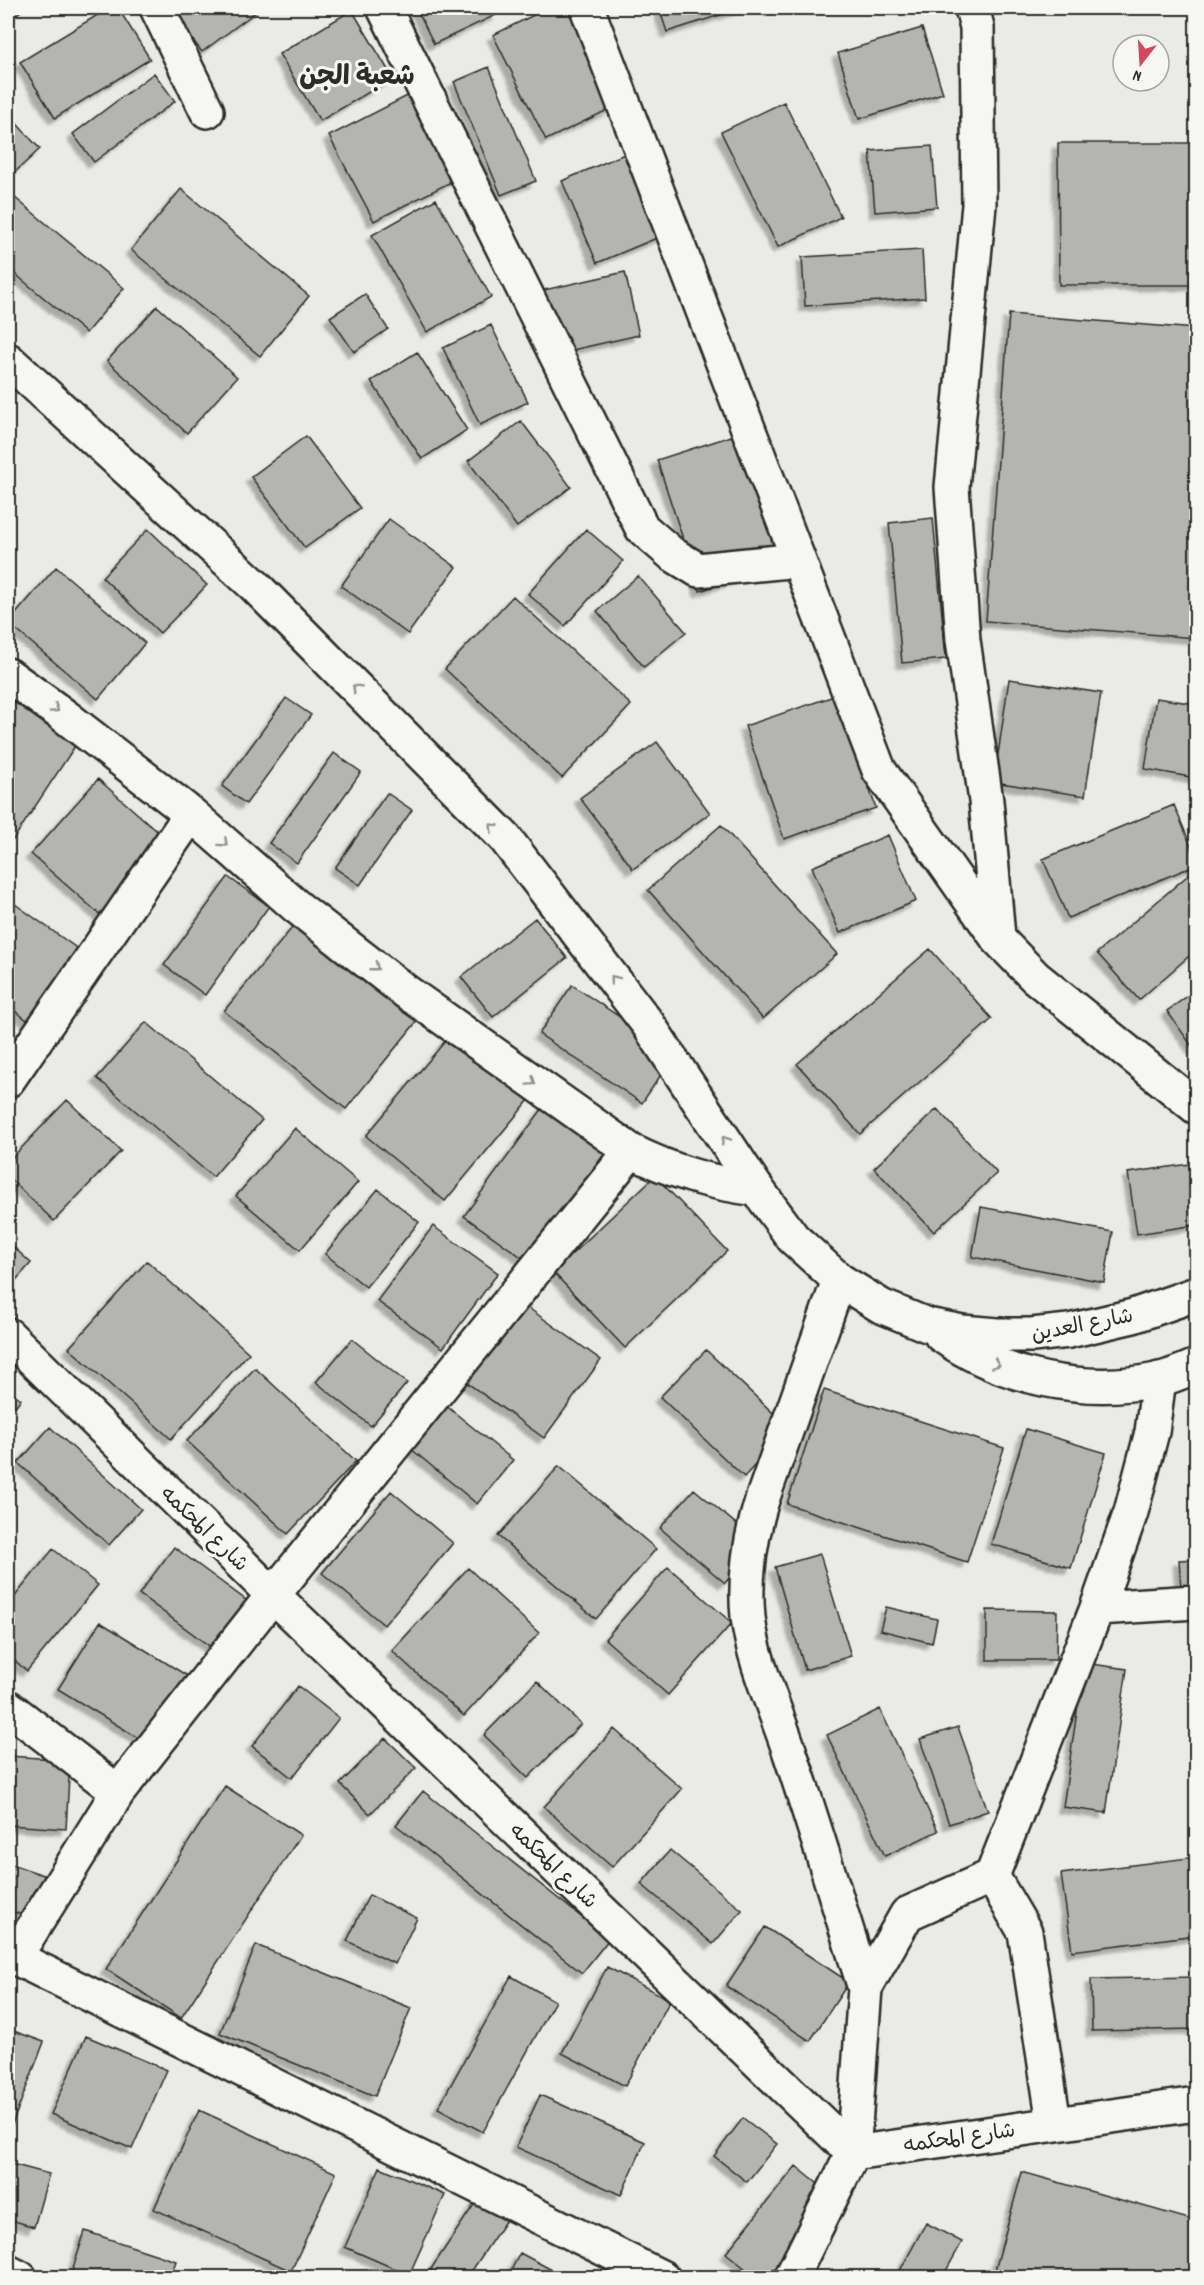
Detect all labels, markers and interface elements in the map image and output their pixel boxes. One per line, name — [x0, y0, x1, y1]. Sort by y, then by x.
north arrow — [1111, 33, 1171, 93]
district label: شعبة الجن — [299, 59, 415, 98]
text: N — [1130, 63, 1144, 87]
one-way arrow — [352, 685, 363, 696]
one-way arrow — [49, 702, 60, 713]
one-way arrow — [490, 823, 501, 834]
one-way arrow — [218, 836, 228, 847]
one-way arrow — [368, 960, 379, 971]
one-way arrow — [611, 975, 622, 986]
one-way arrow — [525, 1075, 536, 1086]
one-way arrow — [720, 1136, 732, 1146]
street label: شارع العدين — [1029, 1302, 1136, 1352]
one-way arrow — [990, 1357, 1000, 1370]
street label: شارع المحكمه — [152, 1480, 254, 1580]
street label: شارع المحكمه — [501, 1817, 603, 1917]
street label: شارع المحكمه — [901, 2117, 1017, 2163]

